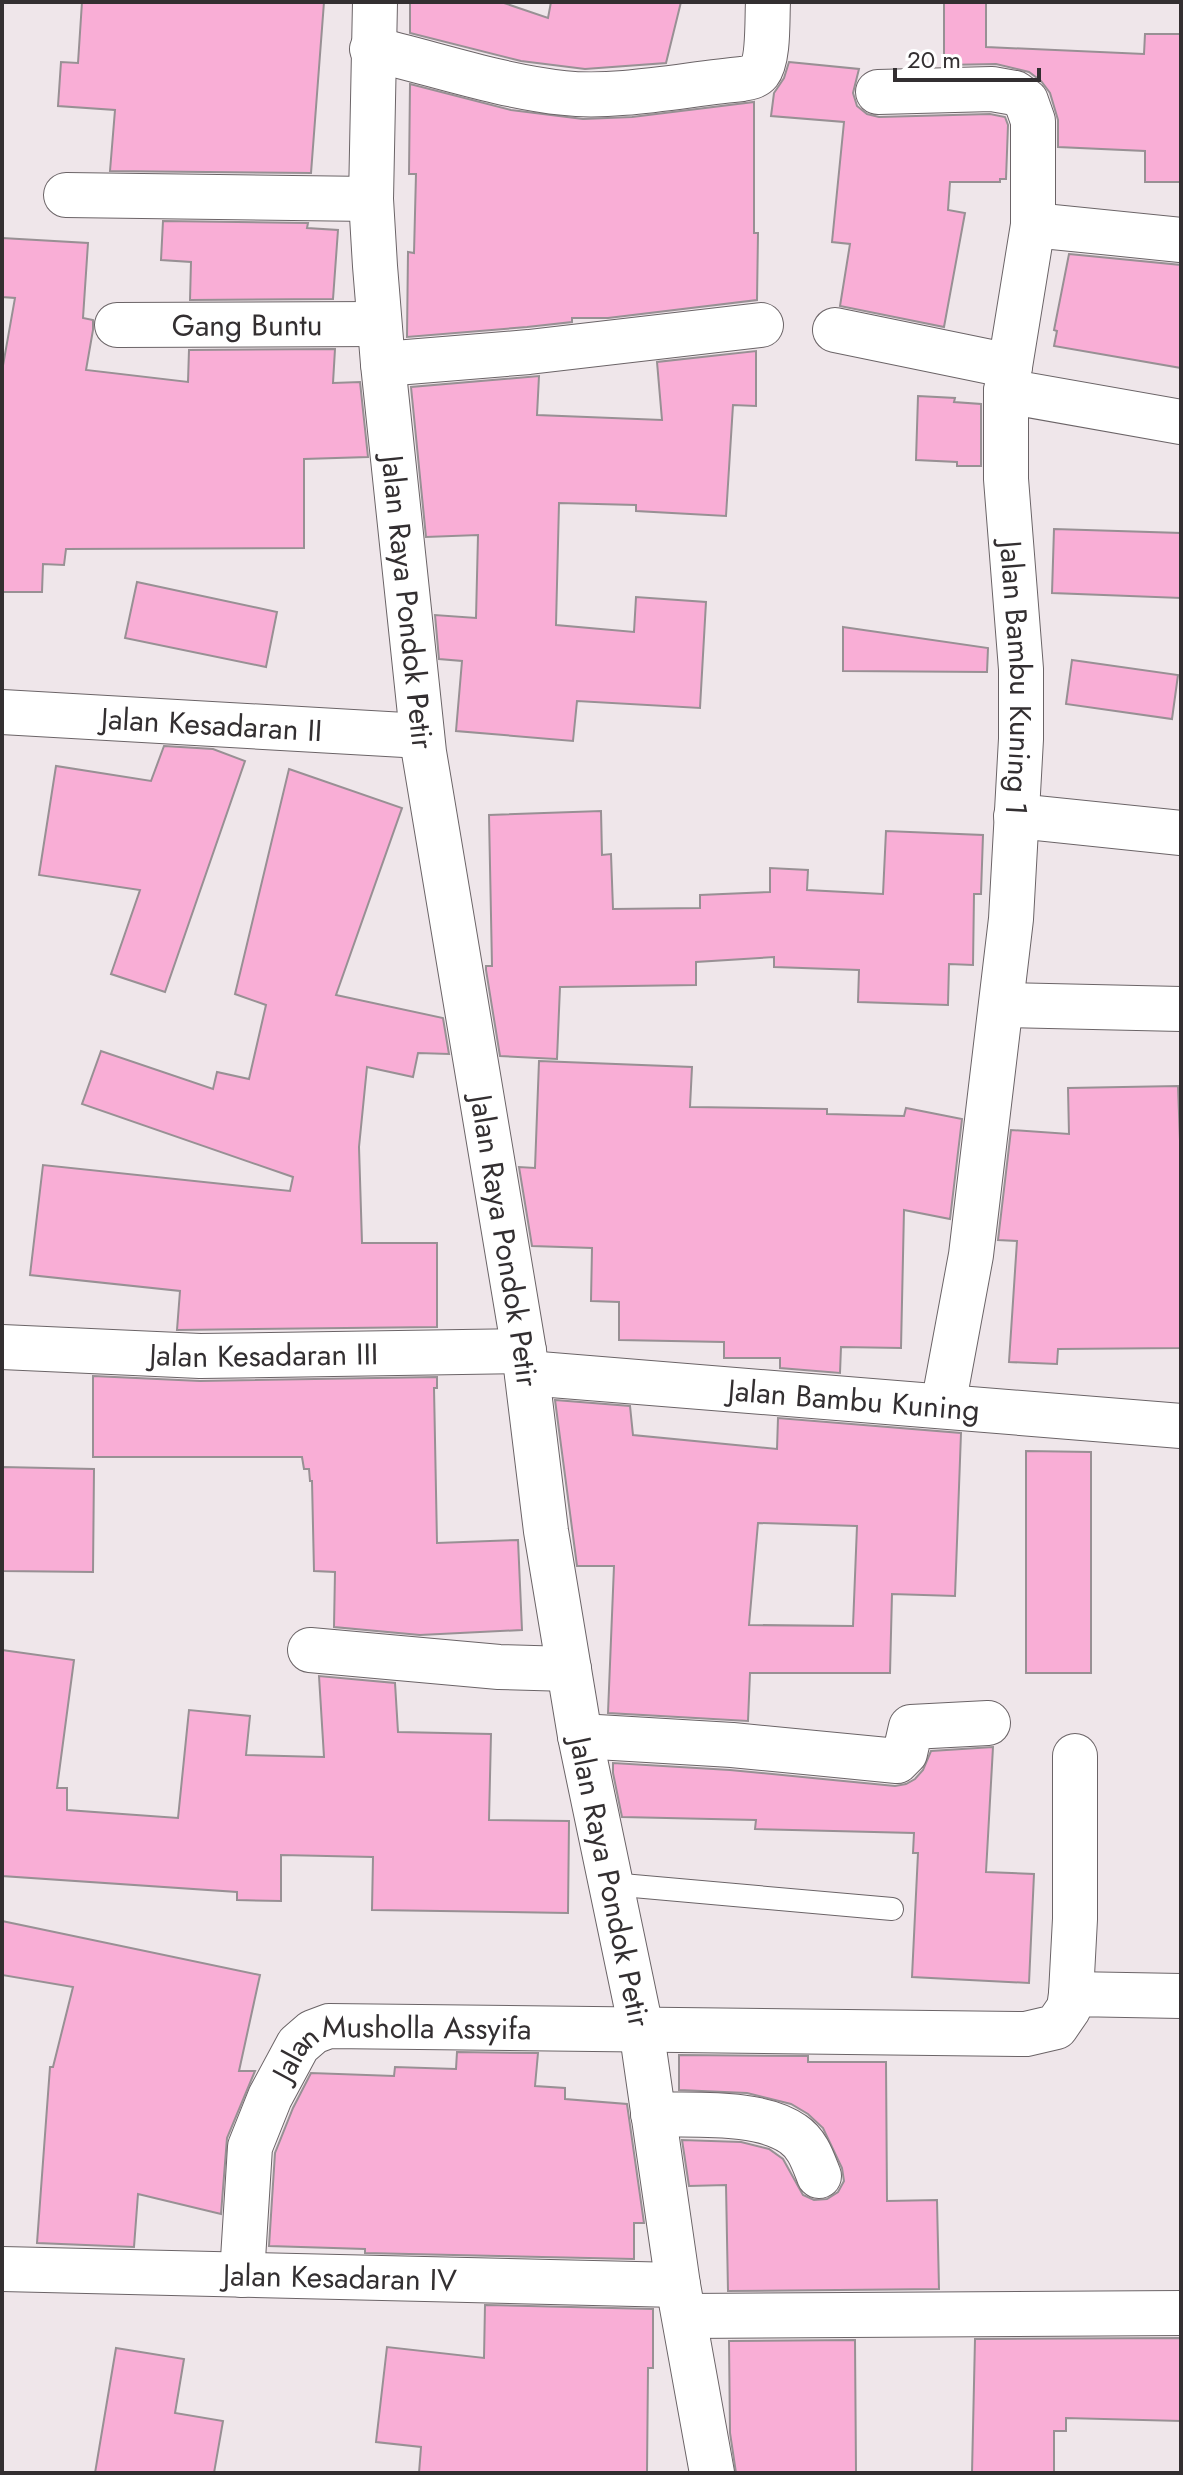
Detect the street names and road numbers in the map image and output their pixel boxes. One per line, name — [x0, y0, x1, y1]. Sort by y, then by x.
street label: Gang Buntu — [172, 303, 322, 346]
street label: Jalan Raya Pondok Petir — [371, 449, 445, 752]
street label: Jalan Bambu Kuning 1 — [989, 535, 1043, 817]
street label: Jalan Kesadaran II — [96, 696, 323, 752]
street label: Jalan Raya Pondok Petir — [459, 1088, 550, 1390]
street label: Jalan Kesadaran III — [144, 1332, 379, 1378]
street label: Jalan Bambu Kuning — [722, 1368, 981, 1431]
street label: Jalan Raya Pondok Petir — [558, 1729, 662, 2031]
street label: Jalan Musholla Assyifa — [259, 2004, 532, 2092]
street label: Jalan Kesadaran IV — [218, 2253, 458, 2301]

